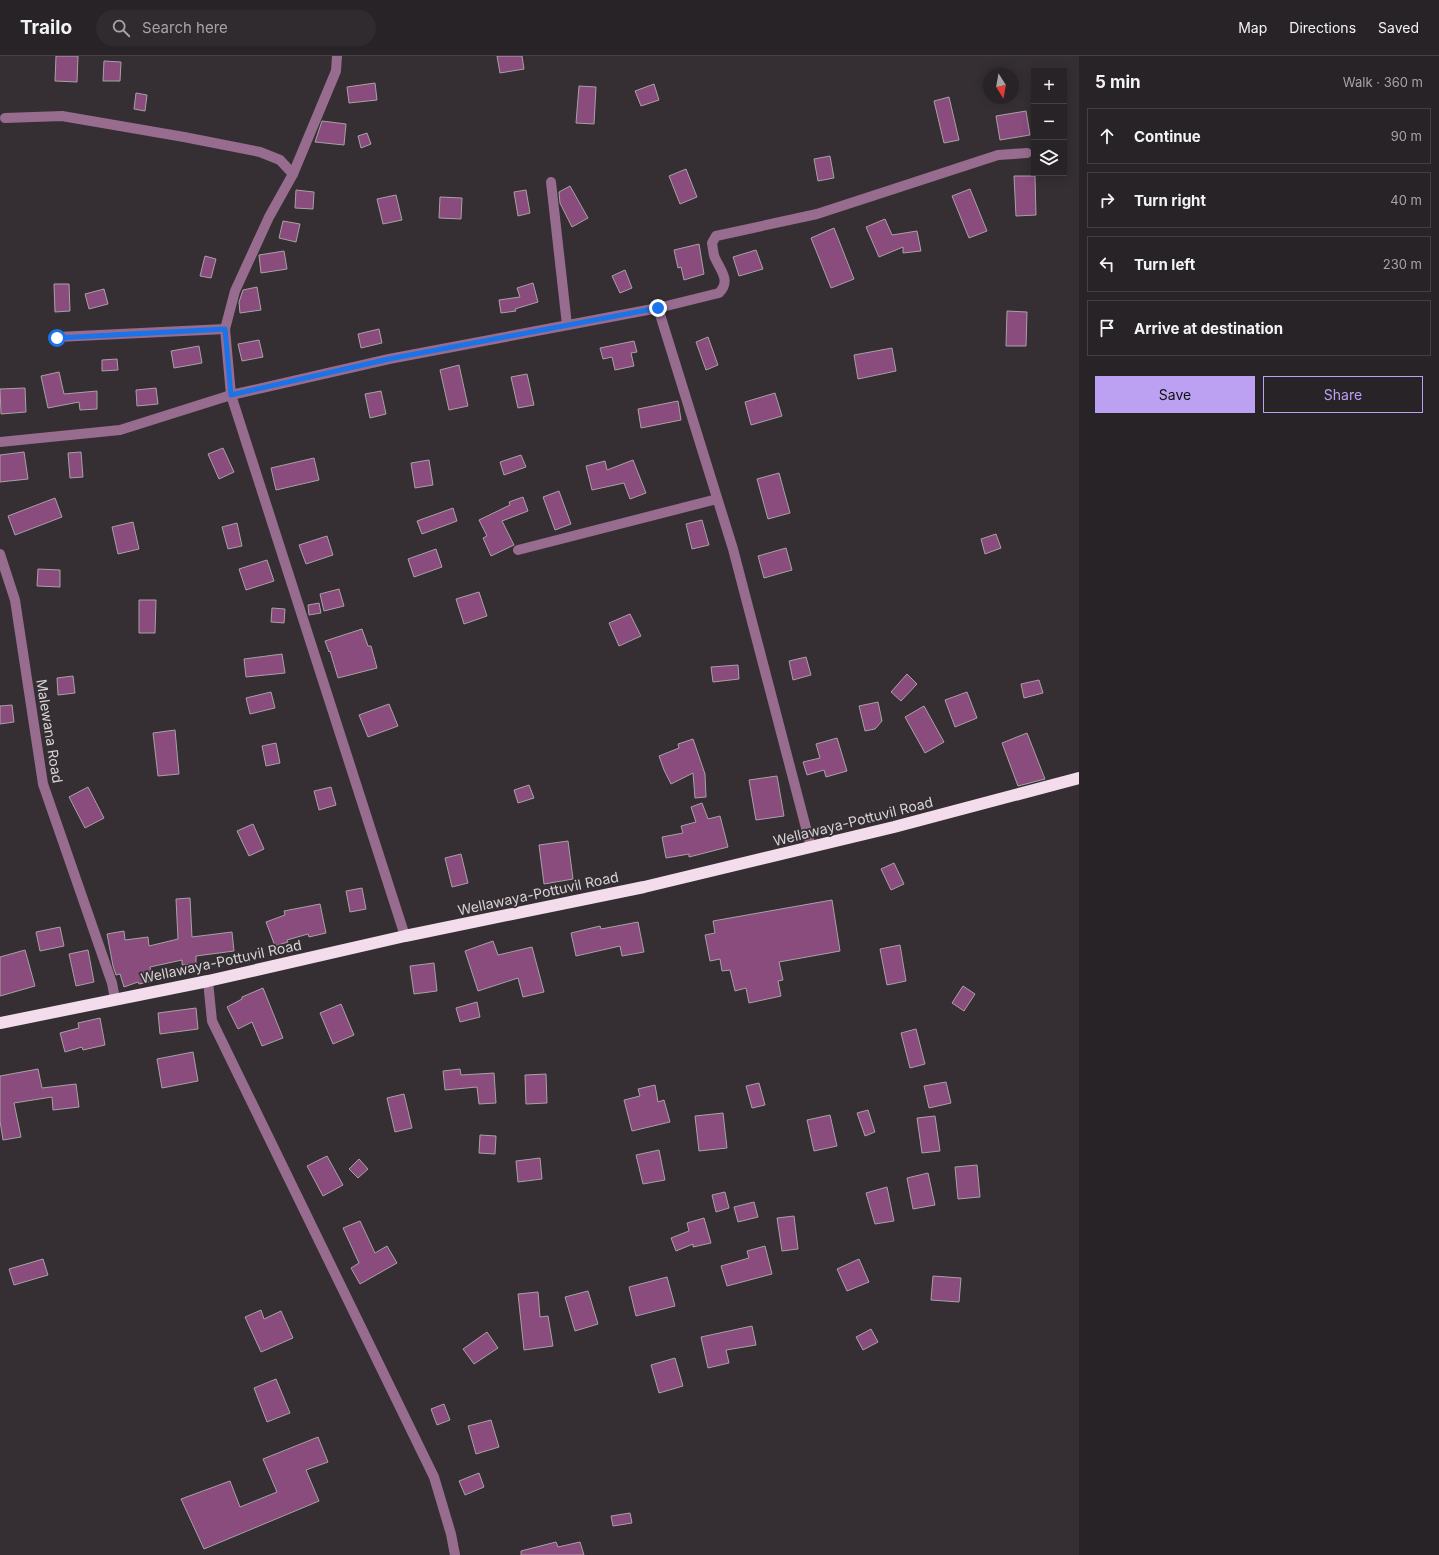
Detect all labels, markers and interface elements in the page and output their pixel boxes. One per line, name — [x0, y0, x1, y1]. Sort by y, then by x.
search box — [96, 10, 376, 46]
text: Trailo — [20, 16, 72, 39]
icon: search — [110, 17, 132, 39]
text: Search here — [142, 18, 228, 37]
text: Map — [1238, 19, 1267, 36]
text: Directions — [1289, 19, 1356, 36]
text: Saved — [1378, 19, 1419, 36]
north arrow — [983, 68, 1019, 104]
map controls — [1031, 68, 1067, 176]
button: + — [1031, 68, 1067, 104]
text: 5 min — [1095, 72, 1141, 92]
text: Walk · 360 m — [1343, 74, 1423, 90]
button: − — [1031, 104, 1067, 140]
icon: ahead — [1096, 125, 1118, 147]
text: Continue — [1134, 127, 1201, 146]
text: 90 m — [1391, 128, 1422, 144]
button: layers — [1031, 140, 1067, 176]
icon: right — [1096, 189, 1118, 211]
text: Turn right — [1134, 191, 1206, 210]
text: 40 m — [1390, 192, 1422, 208]
icon: left — [1096, 253, 1118, 275]
text: Turn left — [1134, 255, 1195, 274]
text: 230 m — [1383, 256, 1422, 272]
route end — [649, 299, 667, 317]
icon: arrive — [1096, 317, 1118, 339]
text: Arrive at destination — [1134, 319, 1283, 338]
route start — [48, 329, 66, 347]
button: Save — [1095, 376, 1255, 413]
button: Share — [1263, 376, 1423, 413]
street label: Malewana Road — [33, 678, 67, 784]
street label: Wellawaya-Pottuvil Road — [771, 793, 935, 849]
street label: Wellawaya-Pottuvil Road — [456, 868, 620, 918]
street label: Wellawaya-Pottuvil Road — [139, 936, 303, 986]

